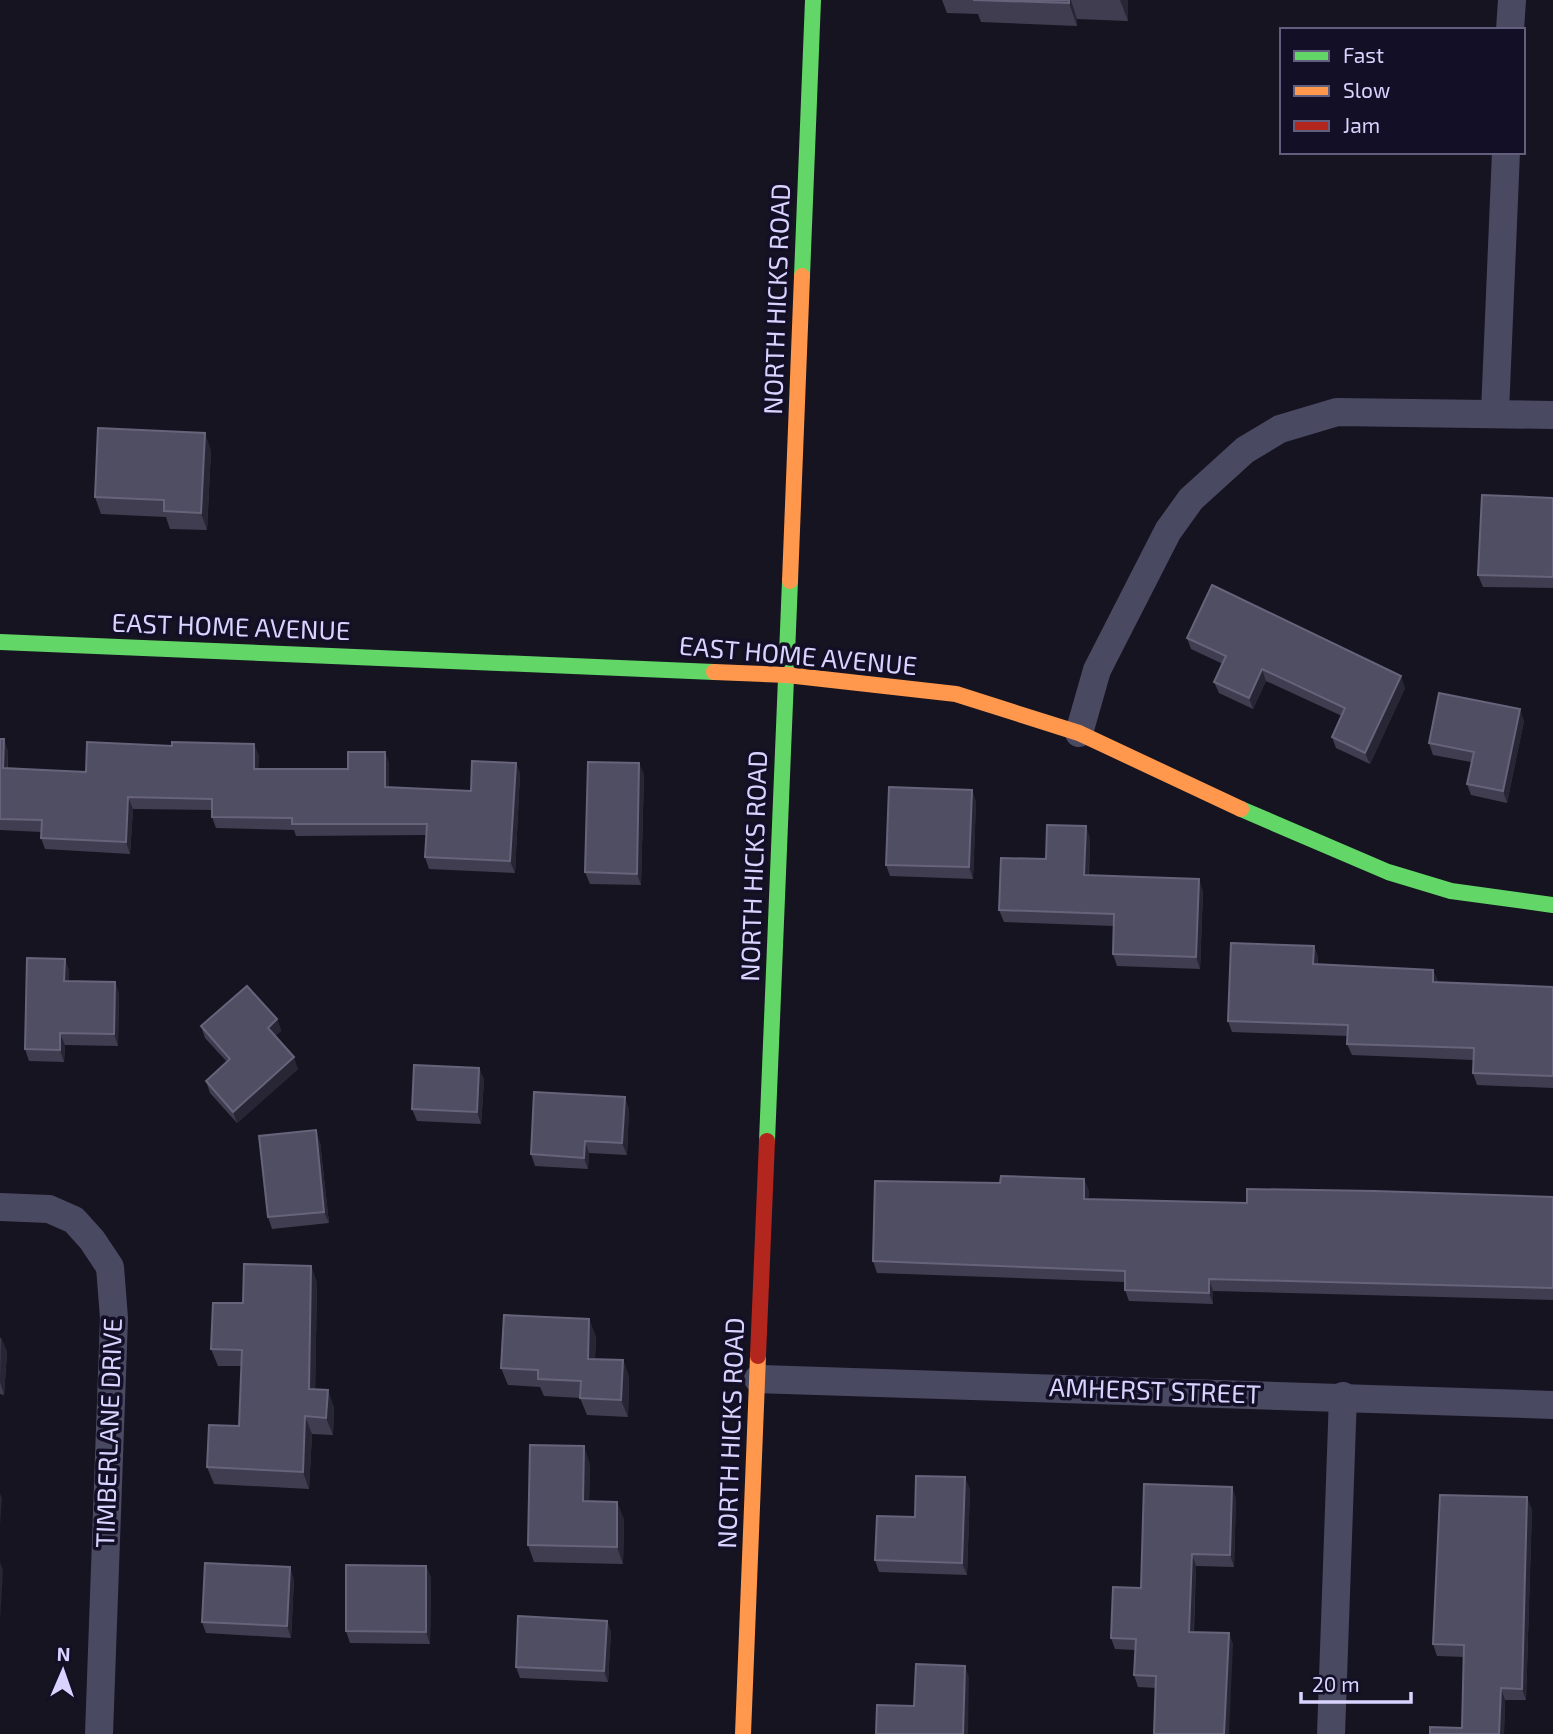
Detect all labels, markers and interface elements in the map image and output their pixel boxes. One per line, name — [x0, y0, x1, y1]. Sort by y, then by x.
legend — [1280, 28, 1525, 154]
text: Fast — [1343, 42, 1384, 67]
text: Slow — [1343, 77, 1390, 102]
text: Jam — [1343, 112, 1380, 137]
street label: NORTH HICKS ROAD — [756, 183, 795, 415]
street label: EAST HOME AVENUE — [111, 606, 351, 645]
street label: EAST HOME AVENUE — [678, 629, 918, 680]
street label: NORTH HICKS ROAD — [733, 750, 772, 982]
street label: TIMBERLANE DRIVE — [88, 1317, 127, 1549]
street label: NORTH HICKS ROAD — [710, 1317, 749, 1549]
street label: AMHERST STREET — [1049, 1370, 1261, 1409]
north arrow — [28, 1636, 98, 1706]
text: N — [56, 1642, 71, 1665]
scale bar — [1301, 1660, 1411, 1704]
text: 20 m — [1312, 1671, 1360, 1696]

